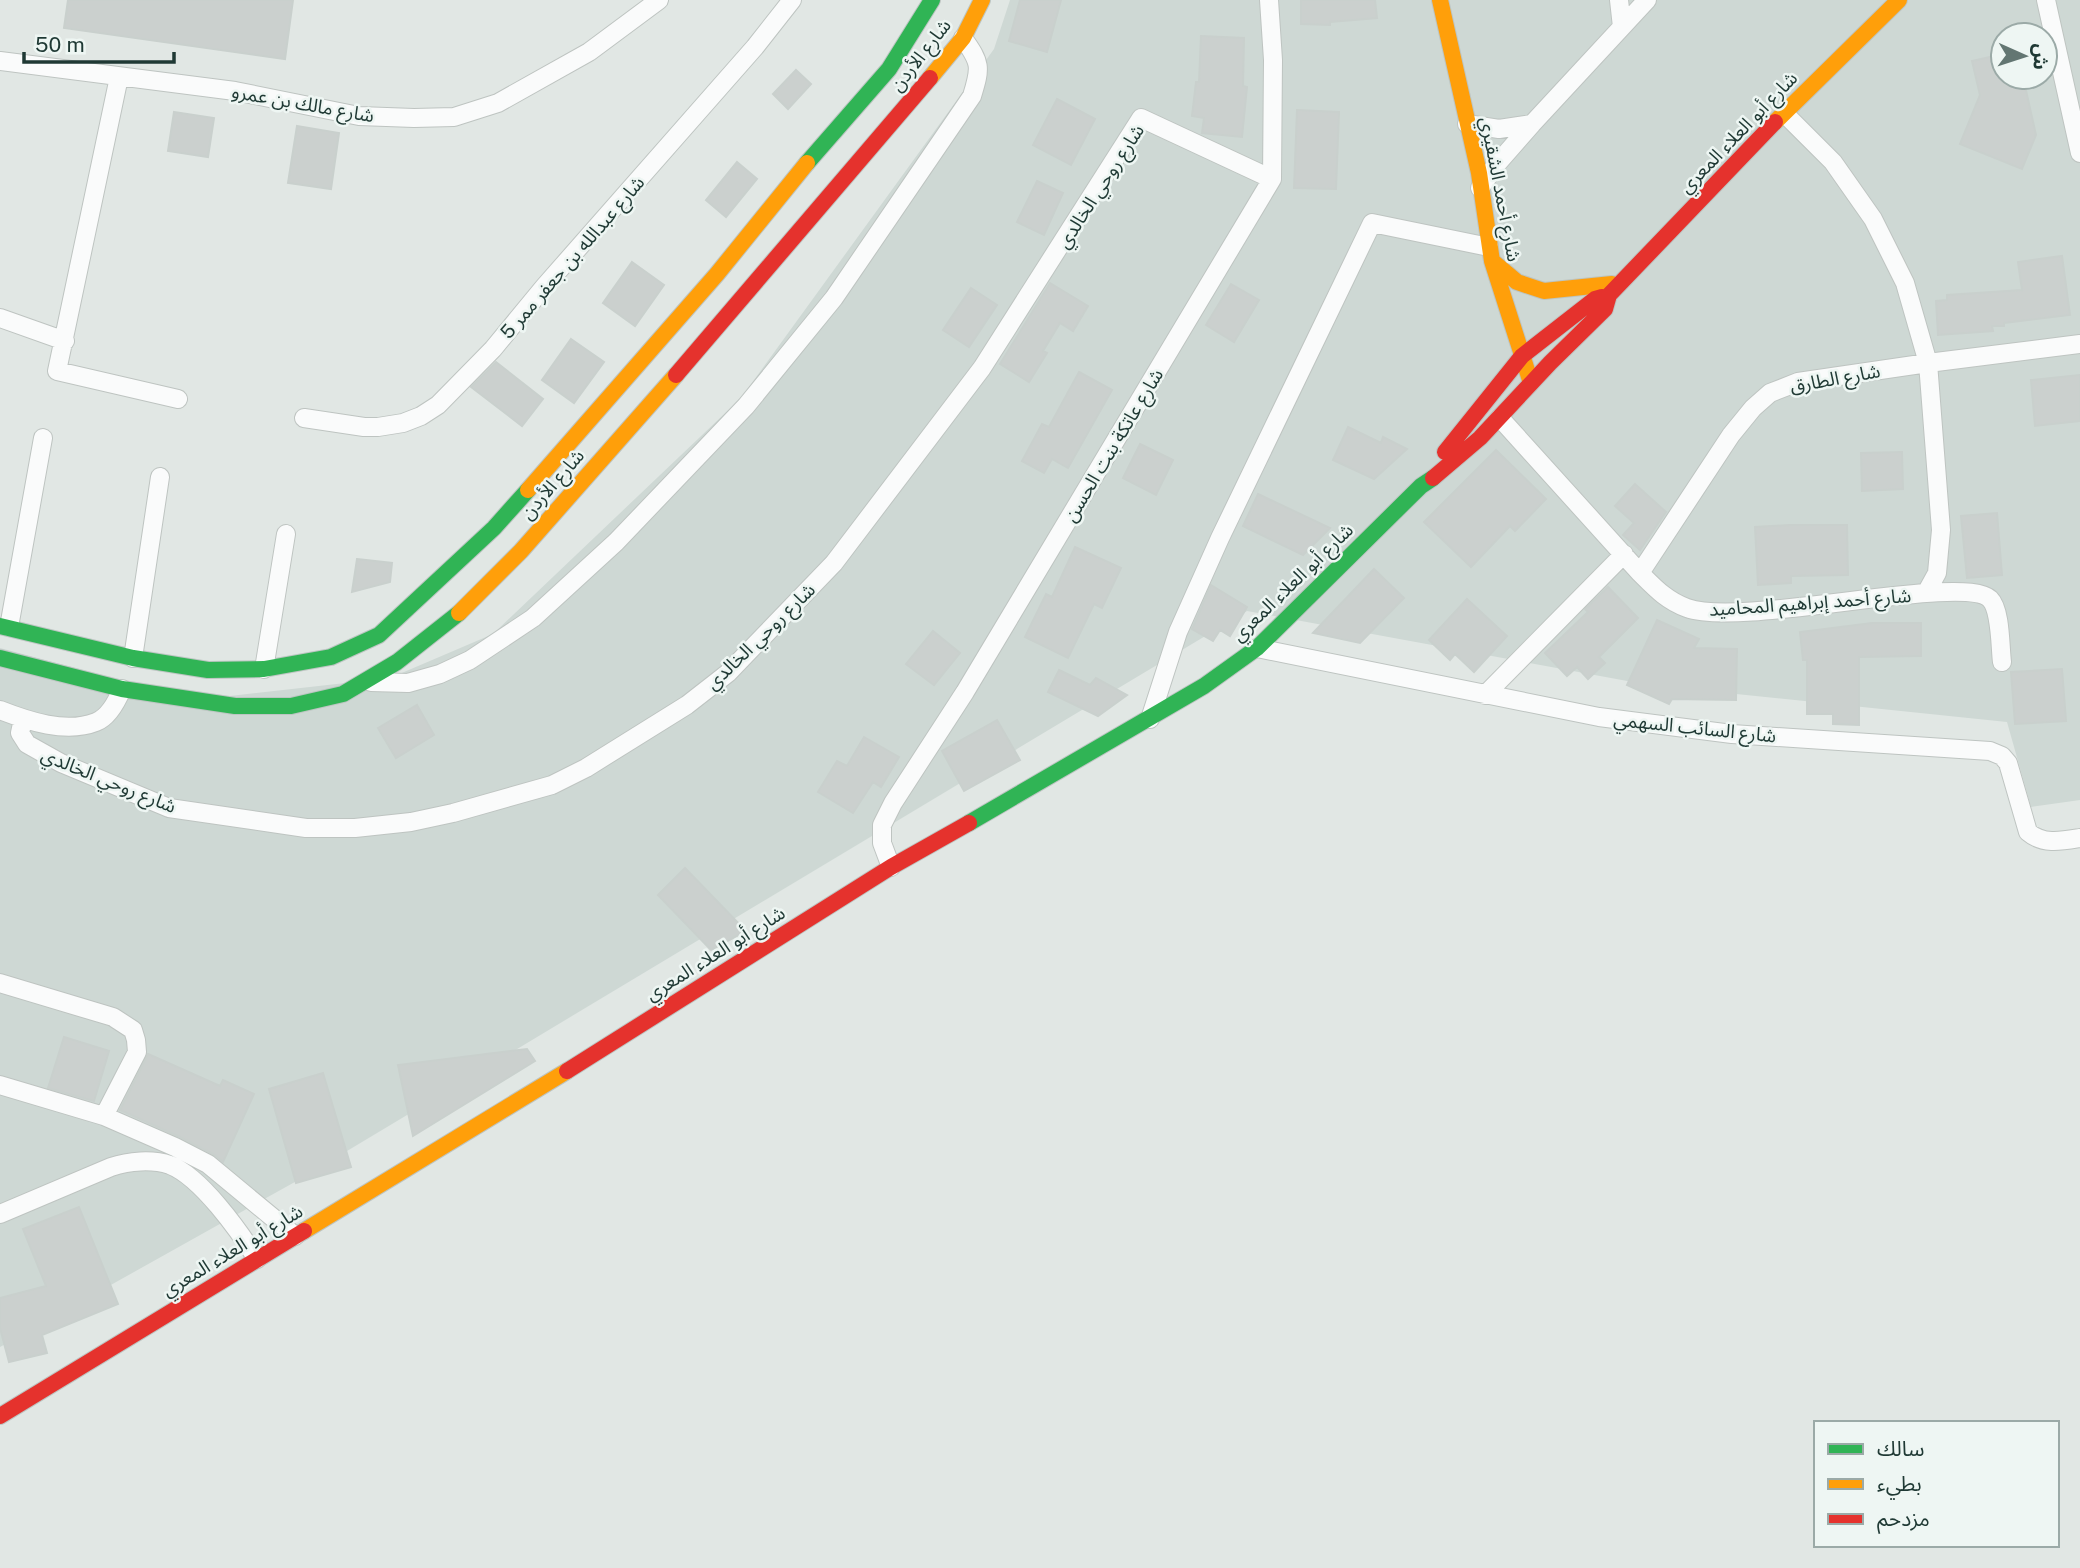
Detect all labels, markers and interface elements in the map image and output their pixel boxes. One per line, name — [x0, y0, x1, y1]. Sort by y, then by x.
street label: شارع الأردن — [885, 14, 957, 97]
scale bar — [24, 21, 175, 65]
north arrow — [1989, 21, 2059, 91]
text: 50 m — [35, 32, 85, 57]
text: ش — [2029, 43, 2053, 70]
street label: شارع أبو العلاء المعري — [1674, 67, 1805, 200]
street label: شارع مالك بن عمرو — [229, 80, 376, 129]
street label: شارع أحمد الشقيري — [1472, 115, 1526, 264]
street label: شارع روحي الخالدي — [1052, 120, 1152, 255]
street label: شارع عبدالله بن جعفر ممر 5 — [495, 171, 651, 345]
street label: شارع الطارق — [1788, 359, 1882, 400]
street label: شارع عاتكة بنت الحسن — [1059, 365, 1170, 527]
street label: شارع الأردن — [516, 444, 591, 526]
street label: شارع أبو العلاء المعري — [1227, 518, 1360, 649]
street label: شارع روحي الخالدي — [701, 578, 822, 697]
street label: شارع أحمد إبراهيم المحاميد — [1708, 584, 1912, 624]
street label: شارع السائب السهمي — [1612, 708, 1777, 751]
street label: شارع روحي الخالدي — [37, 743, 180, 821]
street label: شارع أبو العلاء المعري — [641, 901, 791, 1009]
street label: شارع أبو العلاء المعري — [158, 1199, 309, 1304]
legend — [1814, 1421, 2059, 1547]
text: سالك — [1877, 1436, 1924, 1461]
text: بطيء — [1877, 1471, 1922, 1500]
text: مزدحم — [1877, 1506, 1930, 1534]

